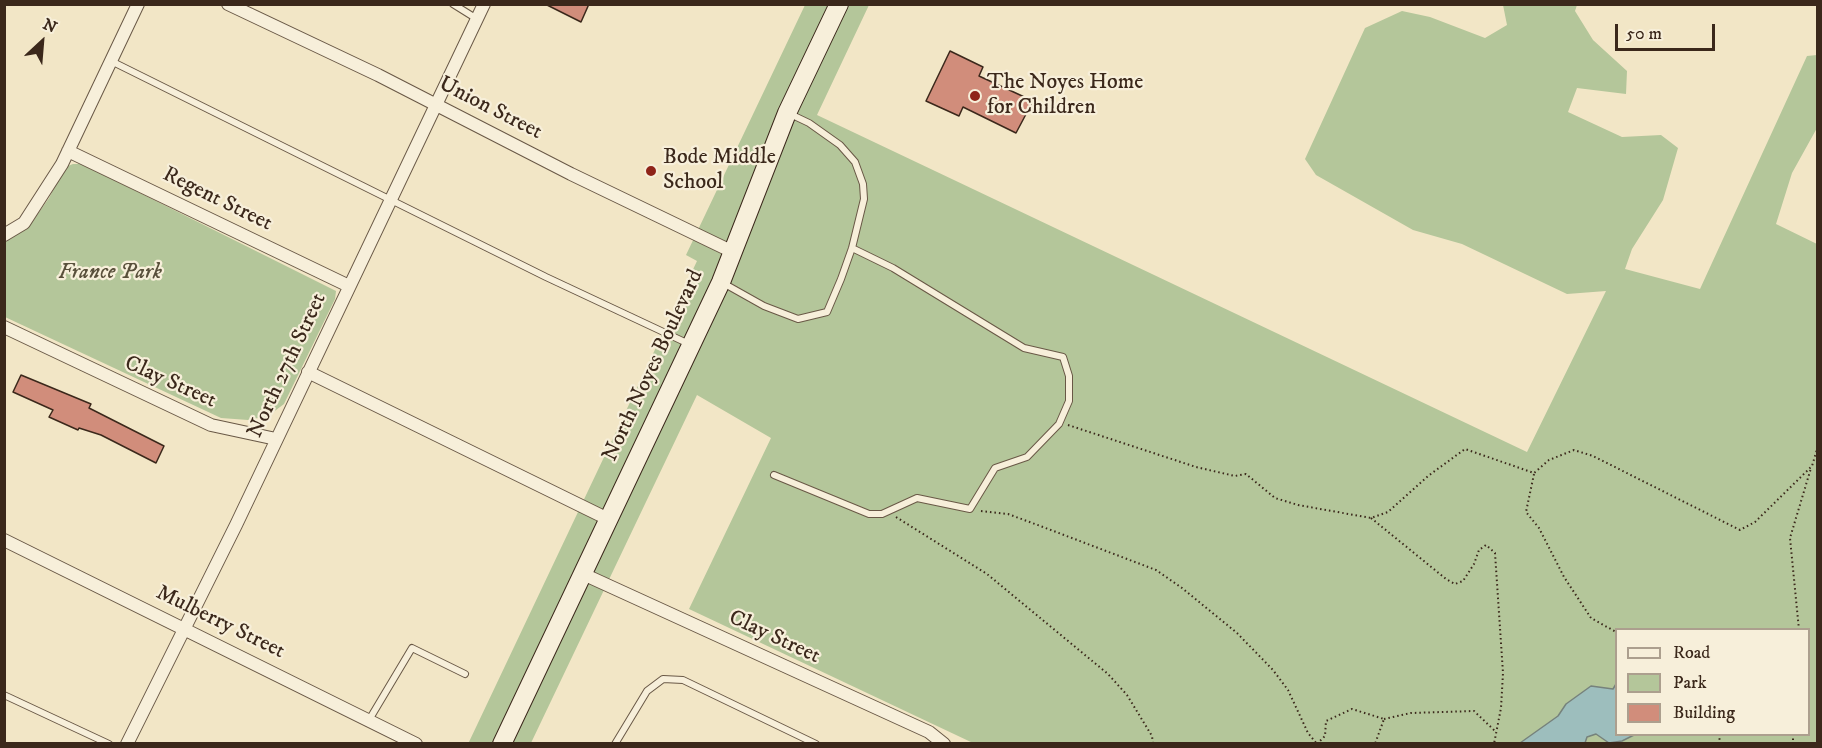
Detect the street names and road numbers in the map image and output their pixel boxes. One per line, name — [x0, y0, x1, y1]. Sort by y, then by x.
street label: Union Street — [434, 72, 546, 146]
street label: Regent Street — [158, 162, 276, 238]
street label: North Noyes Boulevard — [598, 266, 710, 466]
street label: North 27th Street — [243, 289, 333, 443]
street label: Clay Street — [120, 351, 220, 415]
street label: Mulberry Street — [151, 580, 289, 666]
street label: Clay Street — [724, 605, 824, 671]

